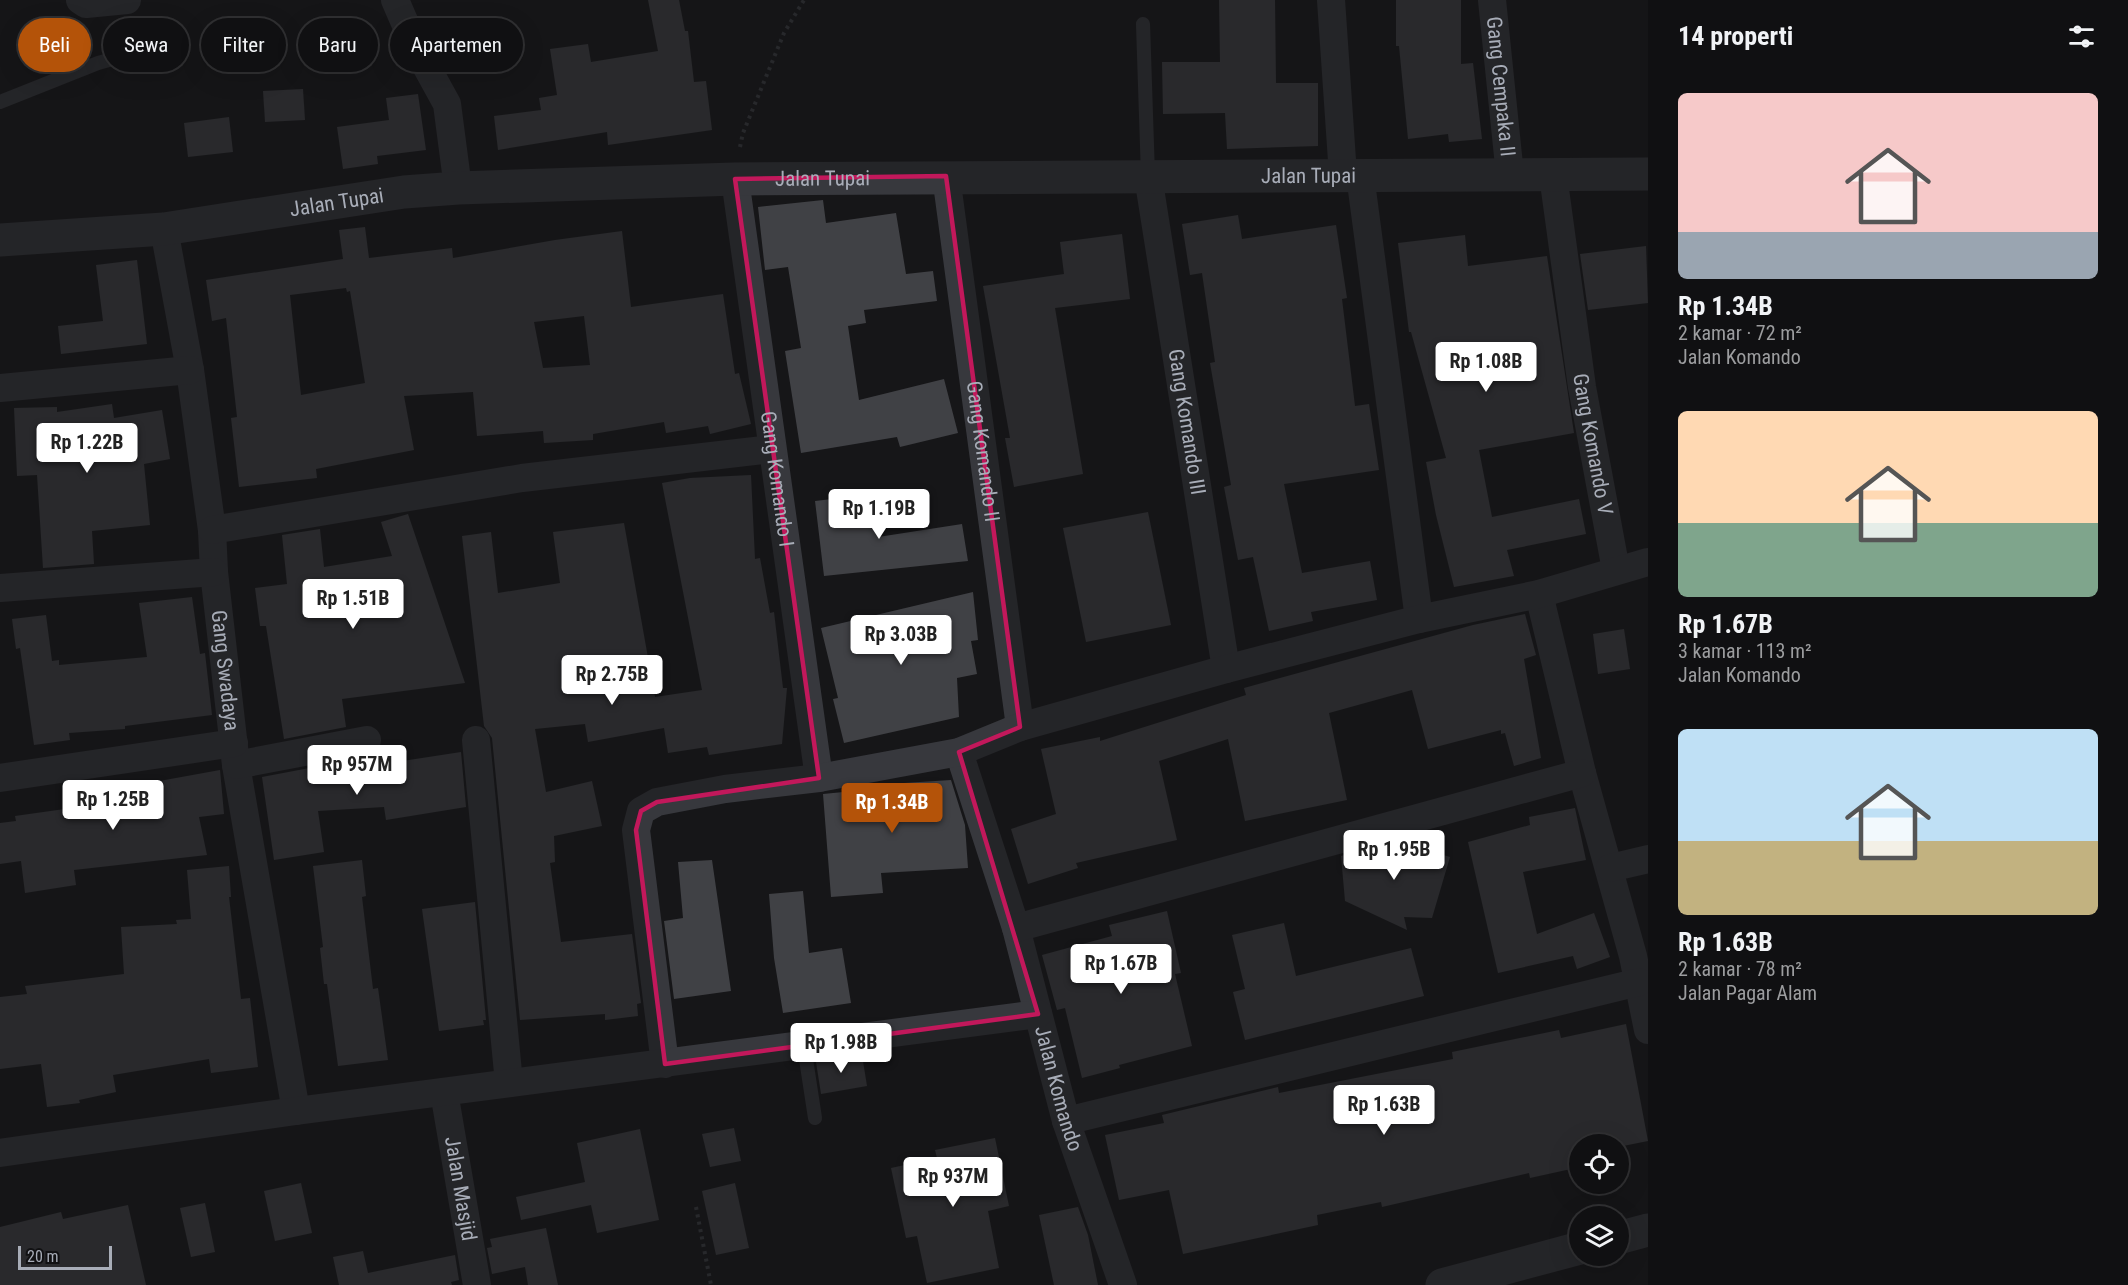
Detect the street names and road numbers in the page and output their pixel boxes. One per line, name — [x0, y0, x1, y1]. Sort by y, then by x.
street label: Gang Cempaka II — [1482, 15, 1520, 158]
street label: Jalan Tupai — [1261, 164, 1356, 188]
street label: Jalan Tupai — [775, 166, 870, 191]
street label: Jalan Tupai — [288, 183, 385, 221]
street label: Gang Komando III — [1164, 347, 1210, 496]
street label: Gang Komando V — [1568, 372, 1618, 517]
street label: Gang Komando II — [962, 380, 1004, 523]
street label: Gang Komando I — [756, 410, 798, 548]
street label: Gang Swadaya — [206, 609, 244, 732]
street label: Jalan Komando — [1030, 1023, 1088, 1154]
street label: Jalan Masjid — [440, 1135, 481, 1243]

